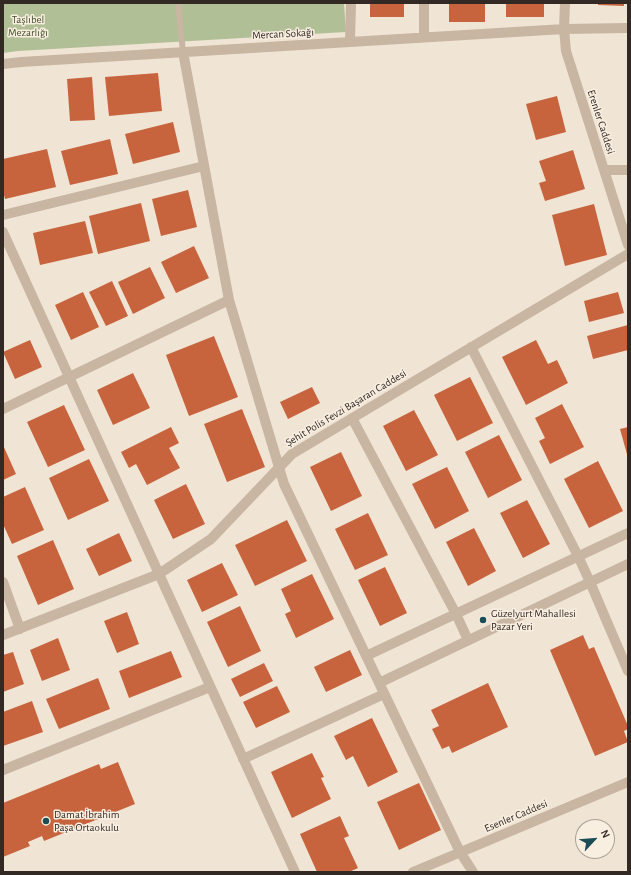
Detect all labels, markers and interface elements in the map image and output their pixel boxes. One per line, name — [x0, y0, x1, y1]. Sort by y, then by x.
park label: Taşlıbel Mezarlığı — [8, 13, 48, 39]
street label: Mercan Sokağı — [252, 26, 314, 42]
street label: Erenler Caddesi — [584, 88, 618, 156]
street label: Şehit Polis Fevzi Başaran Caddesi — [283, 367, 409, 449]
place label: Güzelyurt Mahallesi Pazar Yeri — [491, 607, 576, 633]
marker: Güzelyurt Mahallesi Pazar Yeri — [478, 615, 488, 625]
street label: Esenler Caddesi — [482, 797, 550, 835]
place label: Damat İbrahim Paşa Ortaokulu — [54, 808, 119, 834]
marker: Damat İbrahim Paşa Ortaokulu — [41, 816, 51, 826]
north arrow — [575, 819, 615, 859]
text: N — [599, 828, 612, 840]

